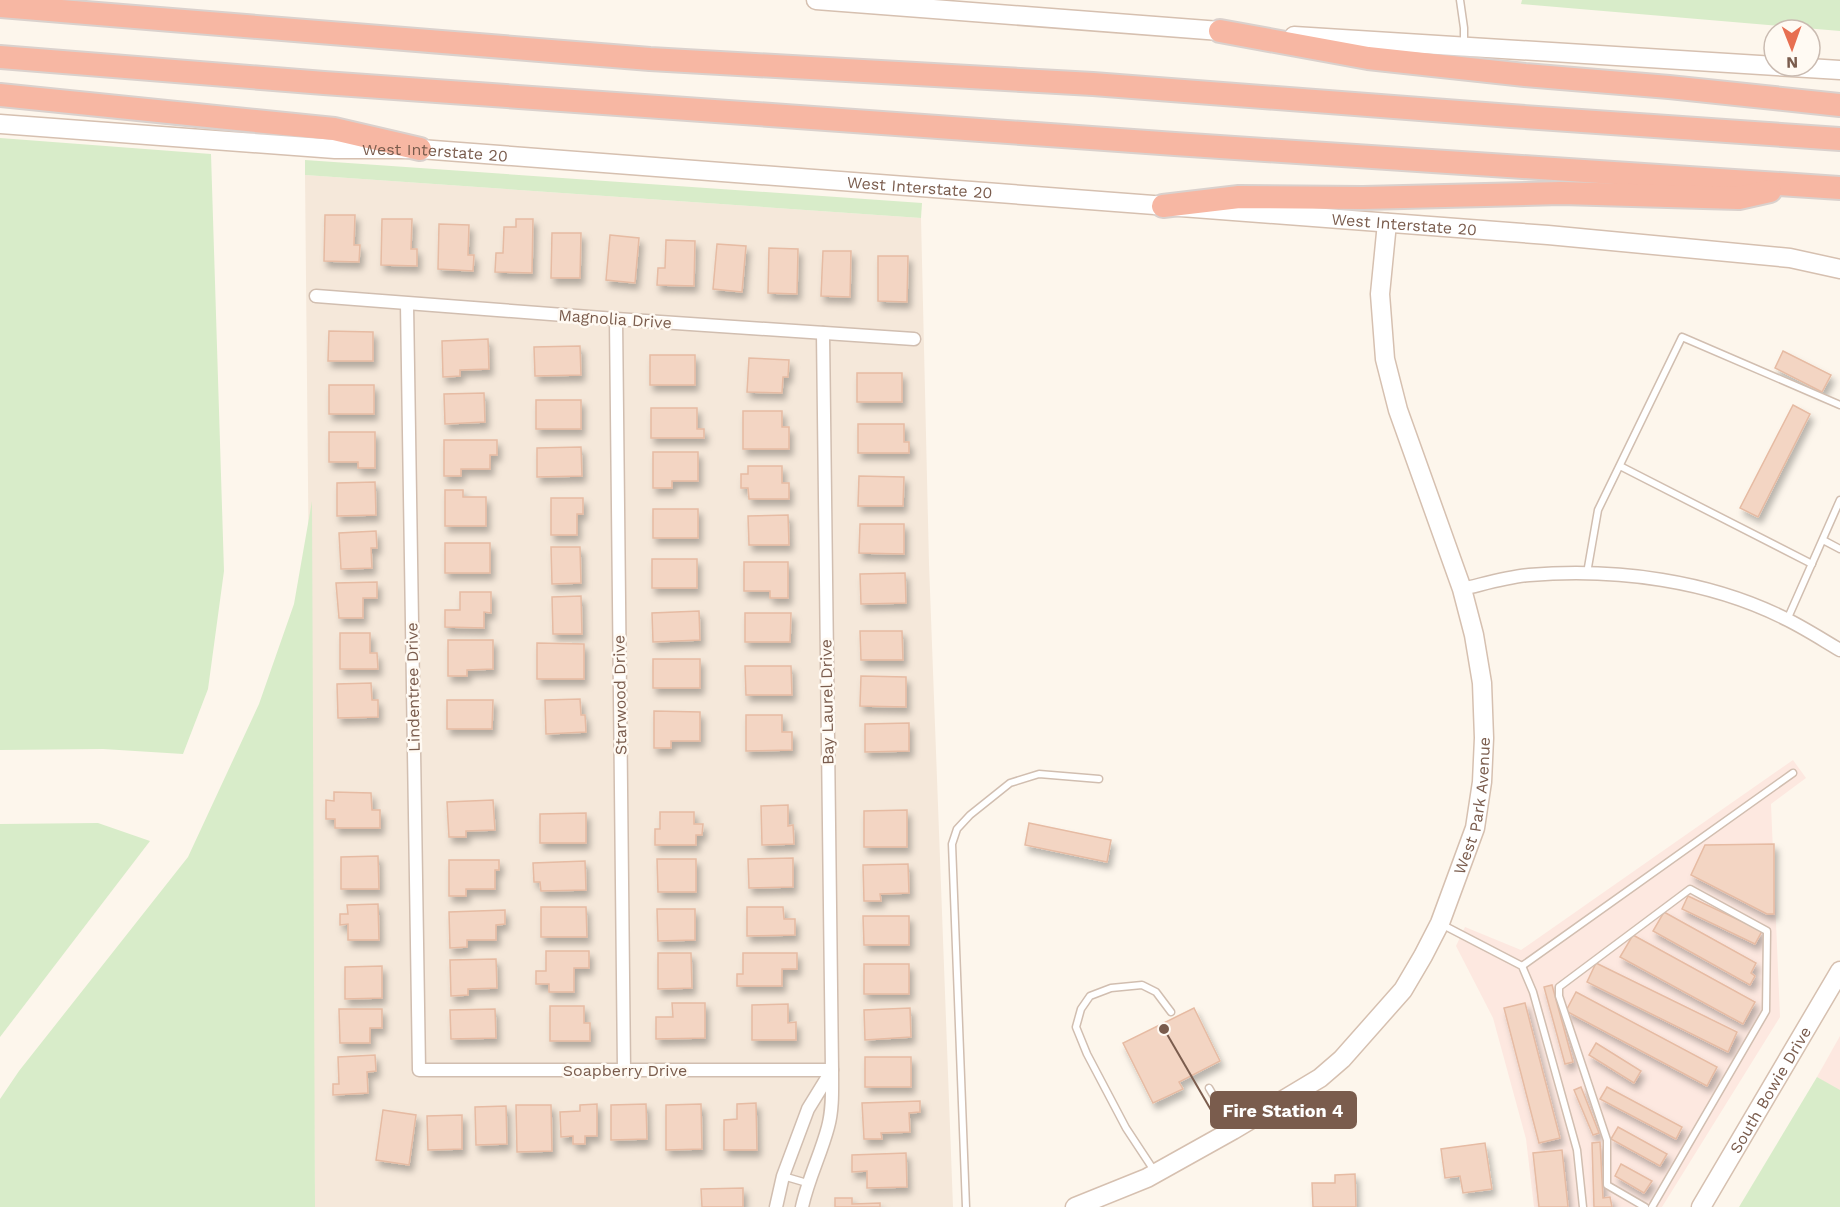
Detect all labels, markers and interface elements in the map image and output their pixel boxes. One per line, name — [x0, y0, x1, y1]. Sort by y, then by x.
north arrow — [1762, 18, 1822, 78]
text: N — [1786, 53, 1798, 72]
street label: West Interstate 20 — [362, 140, 508, 165]
street label: West Interstate 20 — [846, 172, 993, 202]
street label: West Interstate 20 — [1331, 209, 1478, 239]
street label: Magnolia Drive — [558, 306, 672, 332]
street label: Lindentree Drive — [402, 622, 424, 752]
street label: Starwood Drive — [609, 635, 631, 755]
street label: Bay Laurel Drive — [816, 639, 838, 765]
street label: West Park Avenue — [1449, 736, 1494, 877]
street label: South Bowie Drive — [1725, 1023, 1815, 1157]
street label: Soapberry Drive — [563, 1061, 687, 1080]
callout: Fire Station 4 — [1211, 1092, 1356, 1128]
text: Fire Station 4 — [1223, 1100, 1344, 1121]

